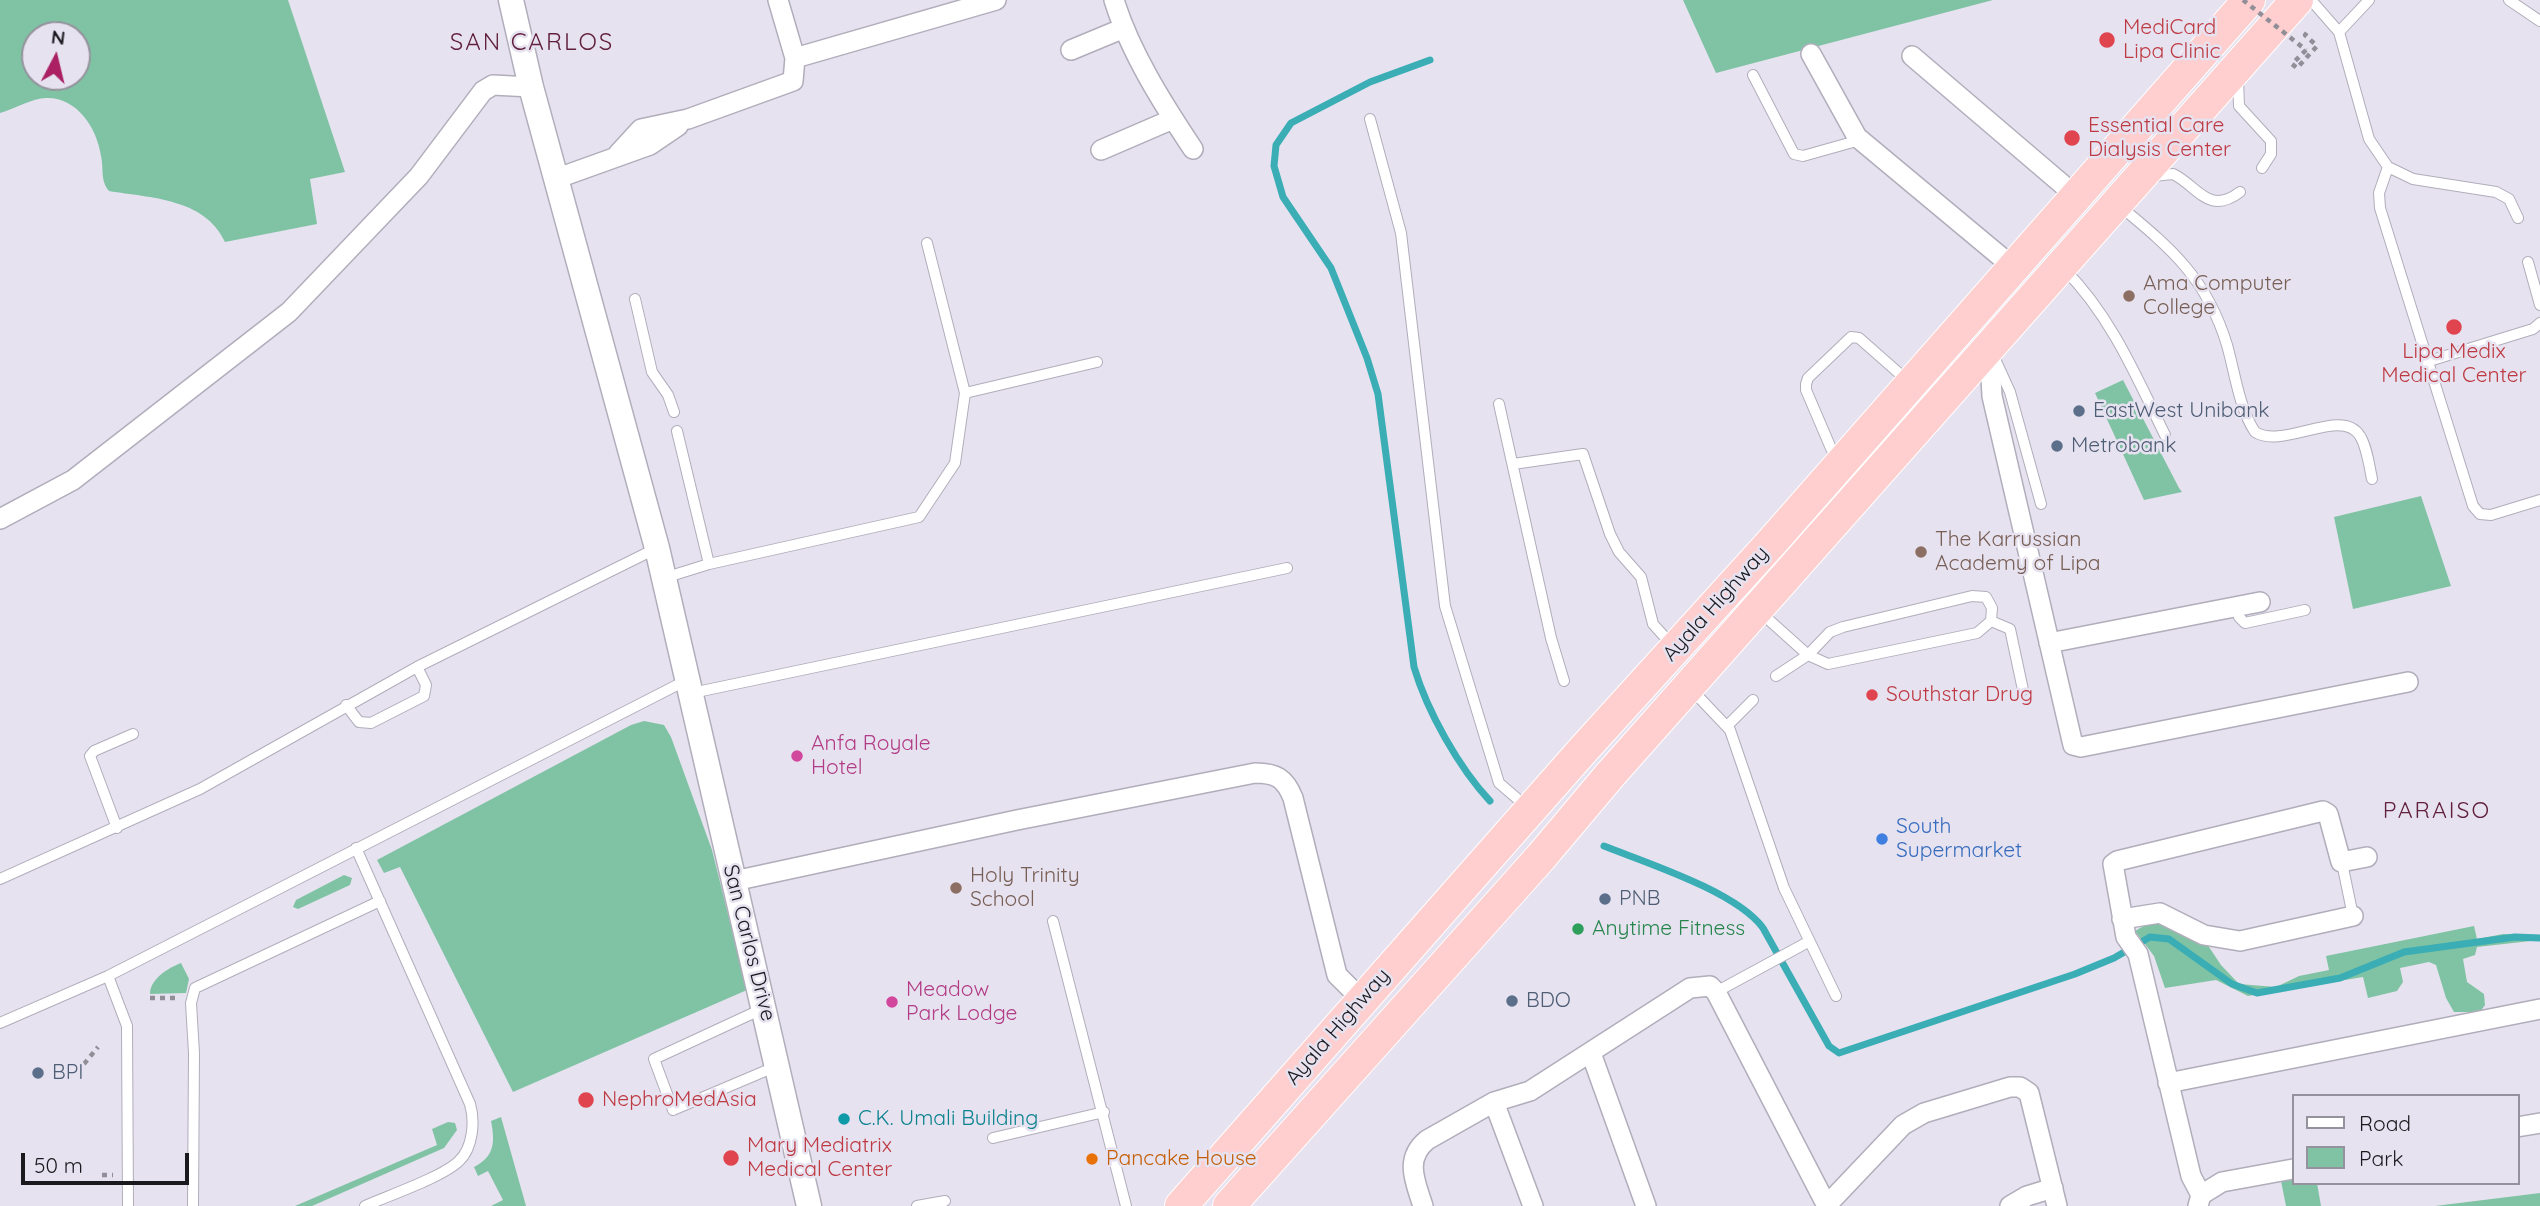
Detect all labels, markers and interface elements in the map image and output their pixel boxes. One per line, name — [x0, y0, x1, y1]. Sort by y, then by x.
place label: MediCard Lipa Clinic — [2123, 15, 2220, 65]
north arrow — [21, 21, 91, 91]
text: N — [50, 24, 67, 50]
district label: SAN CARLOS — [451, 29, 613, 57]
marker: MediCard Lipa Clinic — [2097, 30, 2117, 50]
place label: Essential Care Dialysis Center — [2088, 113, 2231, 163]
marker: Essential Care Dialysis Center — [2062, 128, 2082, 148]
place label: Ama Computer College — [2143, 271, 2291, 321]
marker: Ama Computer College — [2121, 288, 2137, 304]
marker: Lipa Medix Medical Center — [2444, 317, 2464, 337]
place label: Lipa Medix Medical Center — [2381, 339, 2527, 389]
place label: EastWest Unibank — [2093, 398, 2270, 424]
marker: EastWest Unibank — [2071, 403, 2087, 419]
place label: Metrobank — [2071, 433, 2176, 459]
marker: Metrobank — [2049, 438, 2065, 454]
place label: The Karrussian Academy of Lipa — [1935, 527, 2101, 577]
street label: Ayala Highway — [1658, 541, 1774, 667]
marker: The Karrussian Academy of Lipa — [1913, 544, 1929, 560]
place label: Southstar Drug — [1886, 682, 2033, 708]
marker: Southstar Drug — [1864, 687, 1880, 703]
place label: Anfa Royale Hotel — [811, 731, 931, 781]
marker: Anfa Royale Hotel — [789, 748, 805, 764]
district label: PARAISO — [2384, 797, 2490, 825]
place label: South Supermarket — [1896, 814, 2022, 864]
marker: South Supermarket — [1874, 831, 1890, 847]
street label: San Carlos Drive — [717, 862, 781, 1024]
place label: Holy Trinity School — [970, 863, 1080, 913]
marker: Holy Trinity School — [948, 880, 964, 896]
place label: PNB — [1619, 886, 1660, 912]
marker: PNB — [1597, 891, 1613, 907]
place label: Anytime Fitness — [1592, 916, 1745, 942]
marker: Anytime Fitness — [1570, 921, 1586, 937]
street label: Ayala Highway — [1281, 964, 1395, 1090]
place label: Meadow Park Lodge — [906, 977, 1017, 1027]
place label: BDO — [1526, 988, 1571, 1014]
marker: BDO — [1504, 993, 1520, 1009]
marker: Meadow Park Lodge — [884, 994, 900, 1010]
place label: BPI — [52, 1060, 83, 1086]
marker: BPI — [30, 1065, 46, 1081]
place label: NephroMedAsia — [602, 1087, 757, 1113]
marker: NephroMedAsia — [576, 1090, 596, 1110]
legend — [2292, 1094, 2519, 1185]
place label: C.K. Umali Building — [858, 1106, 1038, 1132]
text: Road — [2359, 1110, 2411, 1136]
marker: C.K. Umali Building — [836, 1111, 852, 1127]
place label: Mary Mediatrix Medical Center — [747, 1133, 892, 1183]
scale bar — [24, 1140, 192, 1184]
text: Park — [2359, 1145, 2403, 1171]
place label: Pancake House — [1106, 1146, 1257, 1172]
marker: Mary Mediatrix Medical Center — [721, 1148, 741, 1168]
marker: Pancake House — [1084, 1151, 1100, 1167]
text: 50 m — [34, 1152, 83, 1178]

